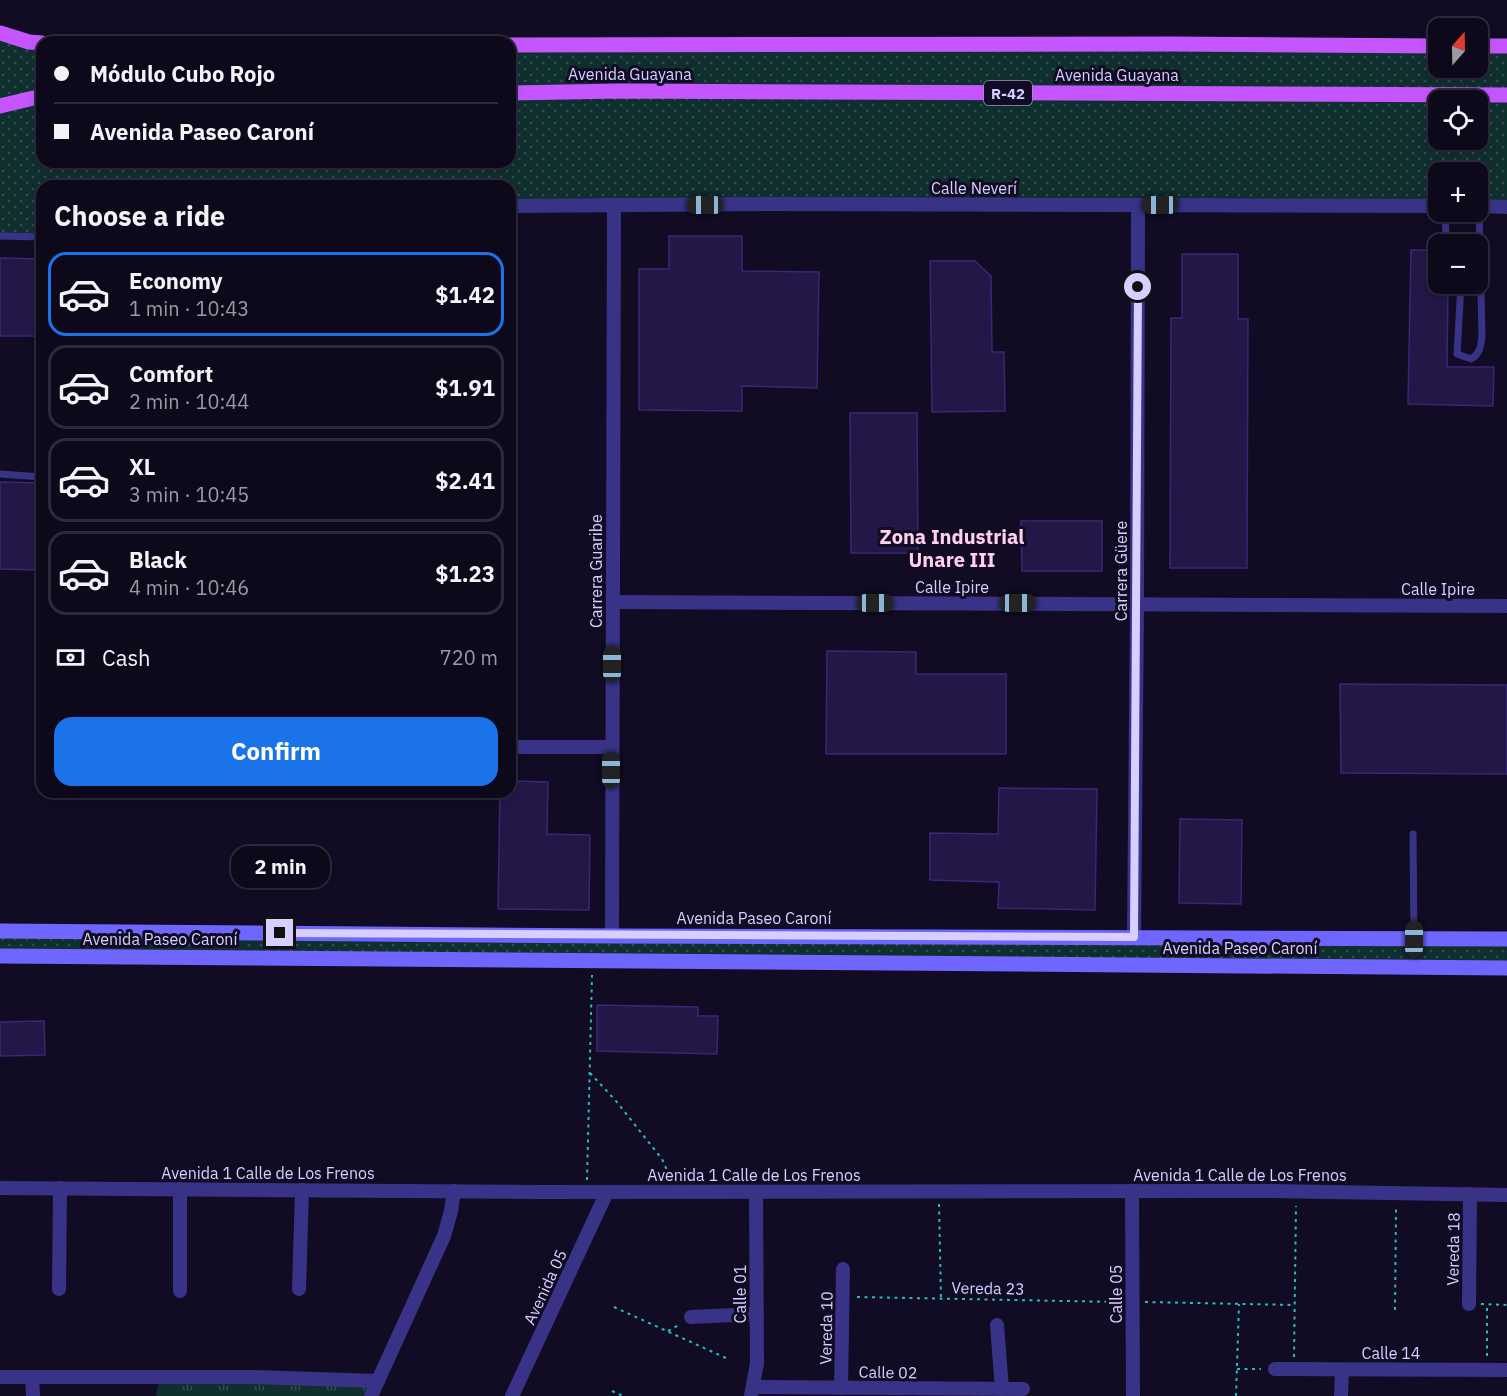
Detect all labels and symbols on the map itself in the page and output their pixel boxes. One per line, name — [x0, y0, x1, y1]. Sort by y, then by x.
north arrow — [1428, 18, 1488, 78]
street label: Avenida Guayana — [568, 64, 692, 84]
street label: Avenida Guayana — [1055, 65, 1179, 85]
road number: R-42 — [984, 81, 1032, 105]
street label: Calle Neverí — [931, 178, 1017, 198]
car — [687, 196, 723, 214]
car — [1142, 196, 1178, 214]
route start — [1124, 273, 1151, 300]
street label: Carrera Guaribe — [586, 514, 606, 628]
street label: Carrera Güere — [1111, 520, 1131, 621]
district label: Zona Industrial Unare III — [880, 523, 1024, 573]
street label: Calle Ipire — [915, 577, 989, 597]
street label: Calle Ipire — [1401, 579, 1475, 599]
car — [857, 594, 893, 612]
car — [1000, 594, 1036, 612]
car — [603, 646, 621, 682]
car — [602, 752, 620, 788]
callout: 2 min — [230, 846, 330, 888]
street label: Avenida Paseo Caroní — [677, 908, 831, 928]
route end — [266, 919, 293, 946]
car — [1405, 921, 1423, 957]
street label: Avenida Paseo Caroní — [83, 929, 237, 949]
street label: Avenida Paseo Caroní — [1163, 938, 1317, 958]
street label: Avenida 1 Calle de Los Frenos — [161, 1163, 375, 1183]
street label: Avenida 1 Calle de Los Frenos — [647, 1165, 861, 1185]
street label: Avenida 1 Calle de Los Frenos — [1133, 1165, 1347, 1185]
street label: Vereda 18 — [1442, 1212, 1464, 1286]
street label: Avenida 05 — [519, 1246, 571, 1328]
street label: Calle 01 — [730, 1265, 750, 1323]
street label: Calle 05 — [1106, 1265, 1126, 1323]
street label: Vereda 23 — [951, 1277, 1025, 1299]
street label: Vereda 10 — [815, 1291, 837, 1365]
street label: Calle 14 — [1362, 1343, 1420, 1363]
street label: Calle 02 — [858, 1361, 918, 1383]

